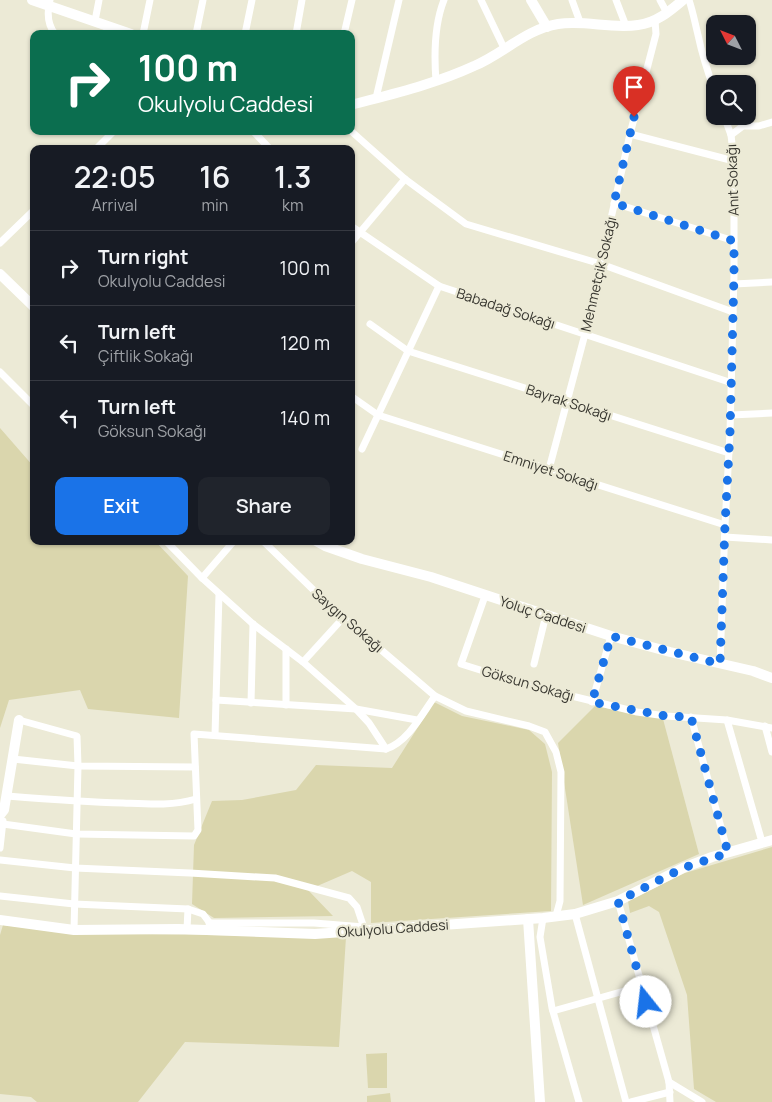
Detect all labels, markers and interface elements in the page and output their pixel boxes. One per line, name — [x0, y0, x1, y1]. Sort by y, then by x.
north arrow — [706, 15, 756, 65]
map controls — [706, 15, 756, 125]
text: 100 m — [138, 44, 238, 92]
icon: right — [55, 50, 120, 115]
pin — [613, 66, 655, 117]
icon: arrive — [620, 73, 648, 101]
button: search — [706, 75, 756, 125]
text: Okulyolu Caddesi — [138, 89, 313, 119]
street label: Anıt Sokağı — [721, 144, 743, 216]
text: 22:05 — [74, 156, 155, 197]
text: 16 — [199, 156, 230, 197]
text: 1.3 — [274, 156, 311, 197]
text: Arrival — [92, 194, 137, 216]
text: min — [201, 194, 228, 216]
text: km — [282, 194, 303, 216]
street label: Mehmetçik Sokağı — [576, 215, 620, 333]
text: Turn right — [98, 244, 188, 270]
icon: right — [55, 254, 83, 282]
text: 100 m — [279, 255, 330, 281]
text: Okulyolu Caddesi — [98, 270, 226, 292]
street label: Babadağ Sokağı — [454, 283, 558, 333]
text: Turn left — [98, 319, 176, 345]
icon: left — [55, 329, 83, 357]
text: 120 m — [280, 330, 330, 356]
text: Çiftlik Sokağı — [98, 345, 193, 367]
street label: Bayrak Sokağı — [524, 379, 614, 425]
text: Turn left — [98, 394, 176, 420]
icon: left — [55, 404, 83, 432]
text: 140 m — [280, 405, 330, 431]
text: Göksun Sokağı — [98, 420, 207, 442]
street label: Emniyet Sokağı — [501, 446, 601, 494]
button: Exit — [55, 477, 188, 535]
button: Share — [198, 477, 330, 535]
street label: Saygın Sokağı — [308, 584, 388, 656]
street label: Yoluç Caddesi — [497, 591, 589, 637]
street label: Göksun Sokağı — [480, 661, 576, 705]
street label: Okulyolu Caddesi — [337, 915, 449, 941]
position arrow — [619, 975, 671, 1027]

